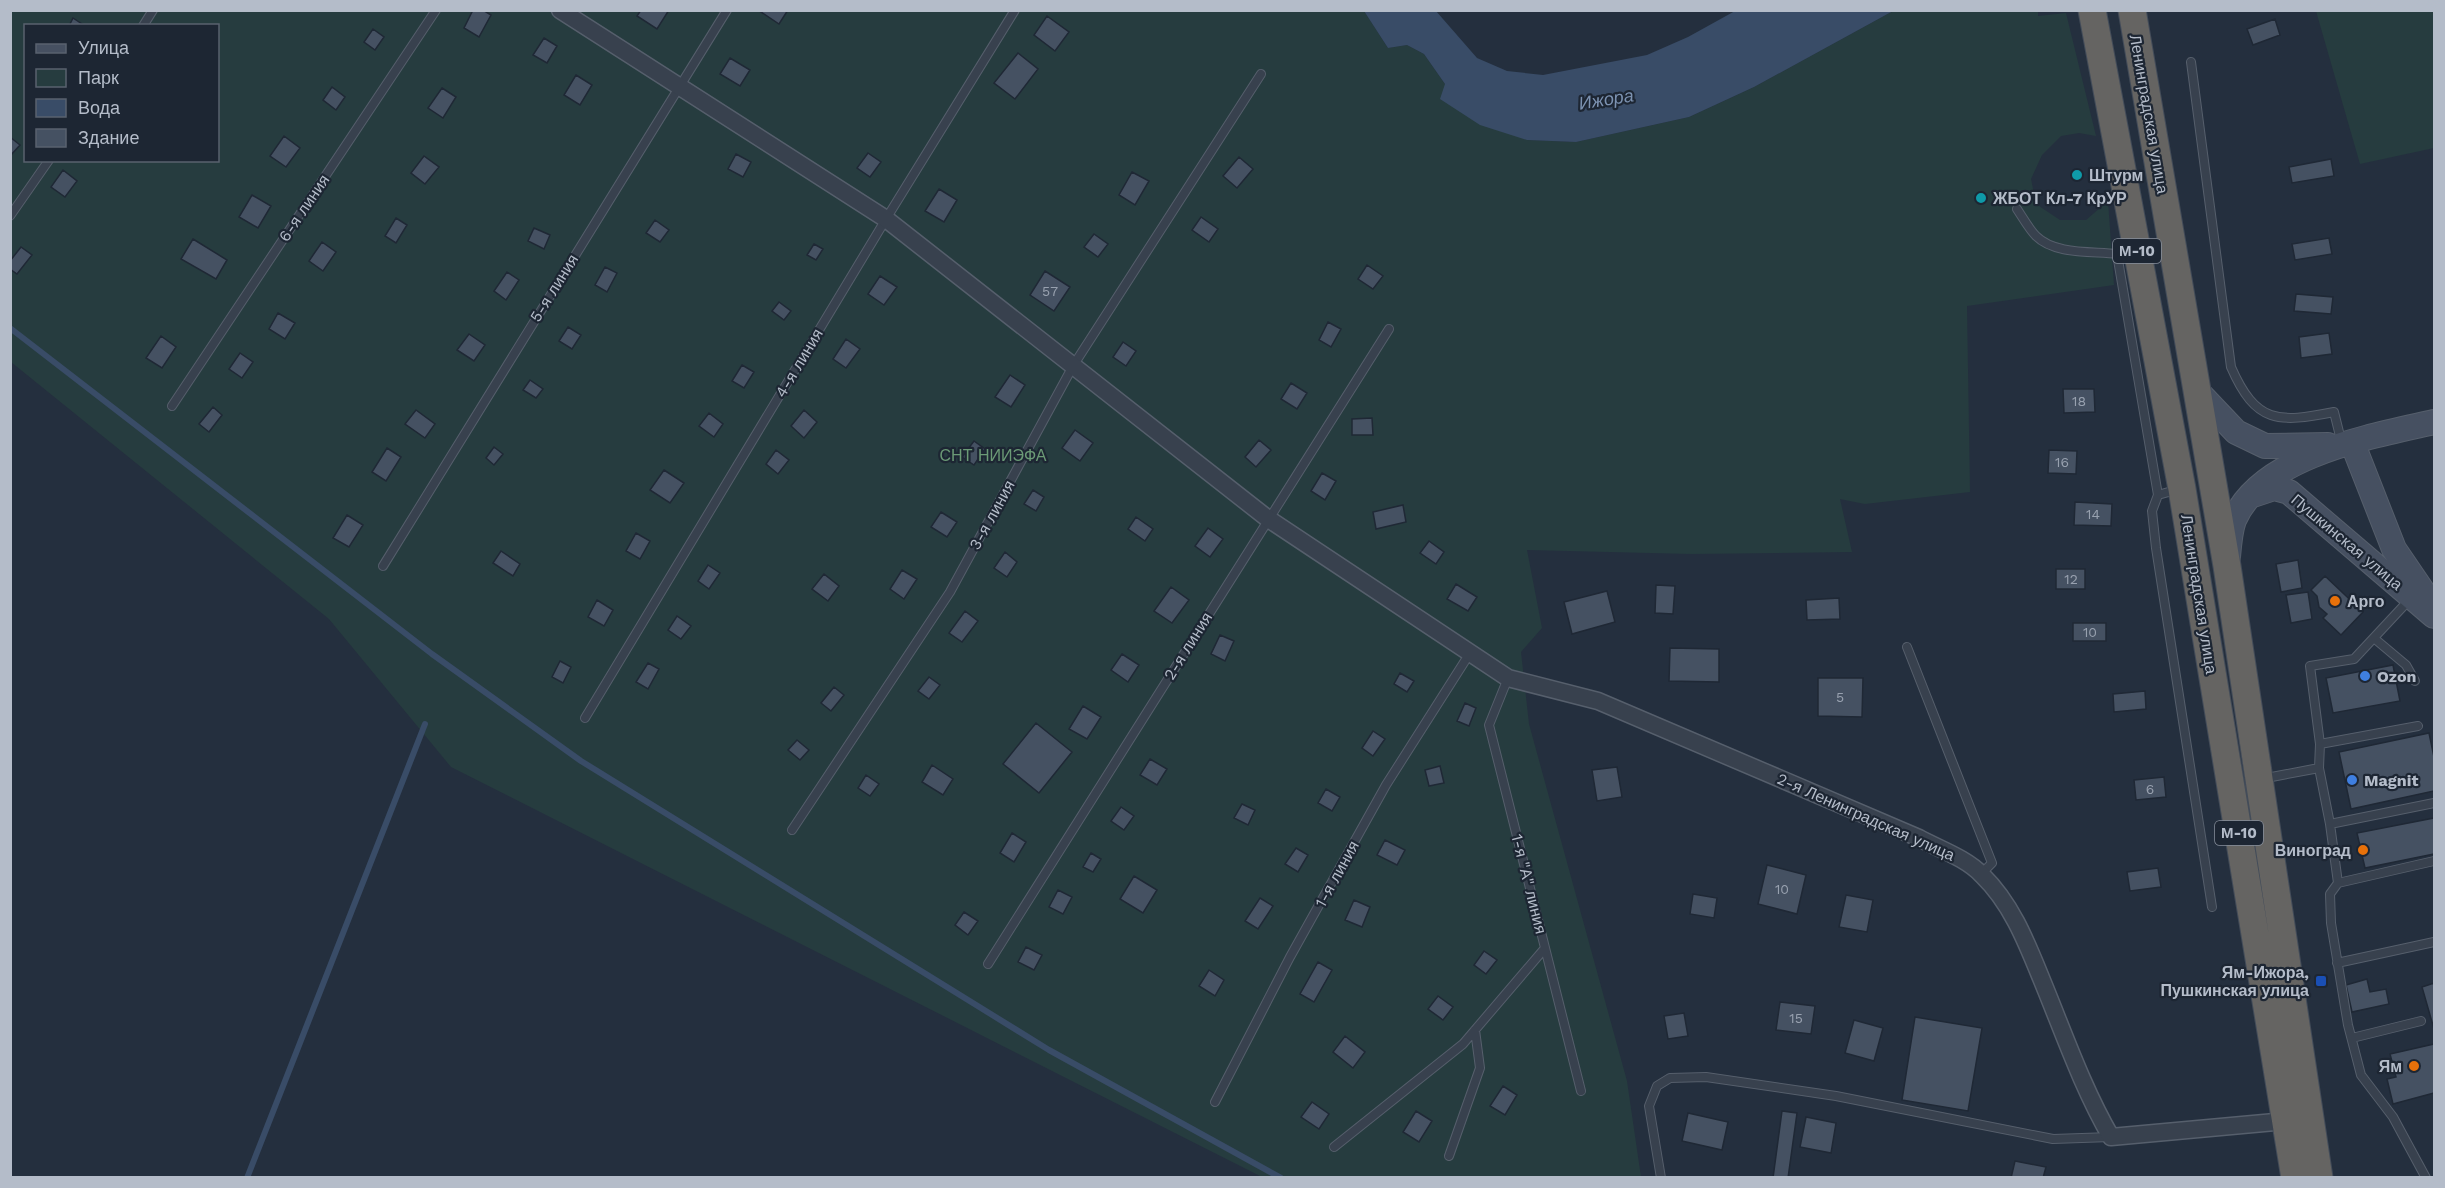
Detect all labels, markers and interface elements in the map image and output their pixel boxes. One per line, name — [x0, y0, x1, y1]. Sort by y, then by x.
legend — [24, 24, 219, 162]
street label: Ленинградская улица — [2126, 33, 2172, 195]
text: Улица — [78, 37, 130, 58]
text: Парк — [78, 67, 119, 88]
water label: Ижора — [1577, 84, 1635, 114]
text: Вода — [78, 97, 121, 118]
text: Здание — [78, 127, 139, 148]
place label: Штурм — [2089, 166, 2143, 185]
marker: Штурм — [2070, 168, 2084, 182]
street label: 6-я линия — [275, 171, 333, 245]
place label: ЖБОТ Кл-7 КрУР — [1992, 189, 2127, 208]
marker: ЖБОТ Кл-7 КрУР — [1974, 191, 1988, 205]
road number: М-10 — [2113, 239, 2161, 263]
street label: 5-я линия — [526, 251, 582, 325]
house number: 57 — [1042, 283, 1058, 299]
street label: 4-я линия — [771, 325, 827, 401]
house number: 18 — [2072, 393, 2086, 409]
park label: СНТ НИИЭФА — [940, 446, 1047, 465]
house number: 16 — [2055, 454, 2069, 470]
street label: 3-я линия — [965, 477, 1019, 553]
street label: Пушкинская улица — [2287, 490, 2407, 594]
house number: 14 — [2086, 506, 2100, 522]
street label: Ленинградская улица — [2177, 513, 2221, 675]
house number: 12 — [2064, 571, 2078, 587]
place label: Арго — [2347, 592, 2385, 611]
marker: Арго — [2328, 594, 2342, 608]
street label: 2-я линия — [1160, 609, 1216, 683]
house number: 10 — [2083, 624, 2097, 640]
place label: Ozon — [2377, 667, 2416, 686]
marker: Ozon — [2358, 669, 2372, 683]
house number: 5 — [1836, 689, 1844, 705]
street label: 2-я Ленинградская улица — [1774, 769, 1958, 865]
place label: Magnit — [2364, 771, 2418, 790]
marker: Magnit — [2345, 773, 2359, 787]
house number: 6 — [2146, 781, 2154, 797]
road number: М-10 — [2215, 821, 2263, 845]
street label: 1-я "А" линия — [1507, 832, 1551, 936]
street label: 1-я линия — [1311, 837, 1363, 911]
place label: Виноград — [2275, 841, 2351, 860]
marker: Виноград — [2356, 843, 2370, 857]
house number: 10 — [1775, 881, 1789, 897]
place label: Ям-Ижора, Пушкинская улица — [2160, 963, 2309, 1000]
marker: Ям-Ижора, Пушкинская улица — [2314, 974, 2328, 988]
house number: 15 — [1789, 1010, 1803, 1026]
place label: Ям — [2379, 1057, 2402, 1076]
marker: Ям — [2407, 1059, 2421, 1073]

